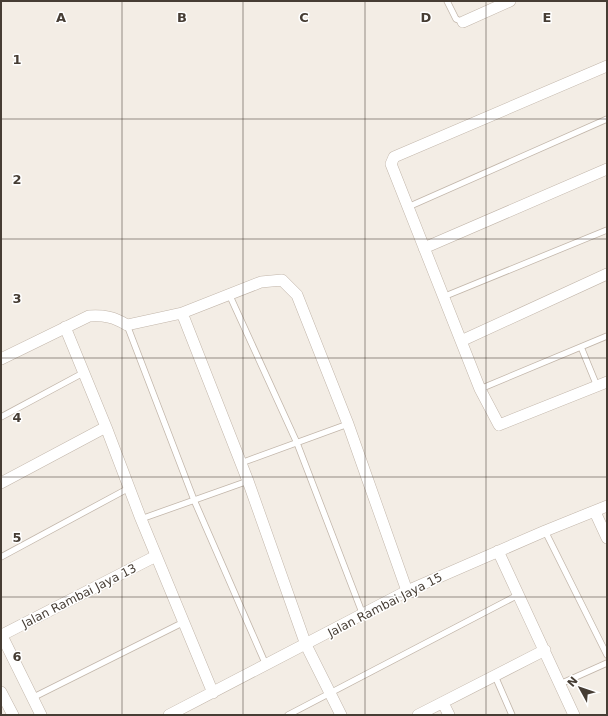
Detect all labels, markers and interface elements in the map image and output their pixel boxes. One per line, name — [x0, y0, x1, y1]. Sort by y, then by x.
text: A — [56, 10, 66, 25]
text: B — [177, 10, 187, 25]
text: C — [299, 10, 309, 25]
text: D — [421, 10, 432, 25]
text: E — [543, 10, 551, 25]
text: 1 — [12, 52, 22, 67]
text: 2 — [12, 172, 22, 187]
text: 3 — [12, 291, 22, 306]
text: 4 — [12, 410, 22, 425]
text: 5 — [12, 530, 22, 545]
street label: Jalan Rambai Jaya 13 — [18, 561, 139, 631]
street label: Jalan Rambai Jaya 15 — [324, 570, 445, 640]
text: 6 — [12, 649, 22, 664]
north arrow — [560, 668, 600, 708]
text: N — [565, 674, 581, 690]

